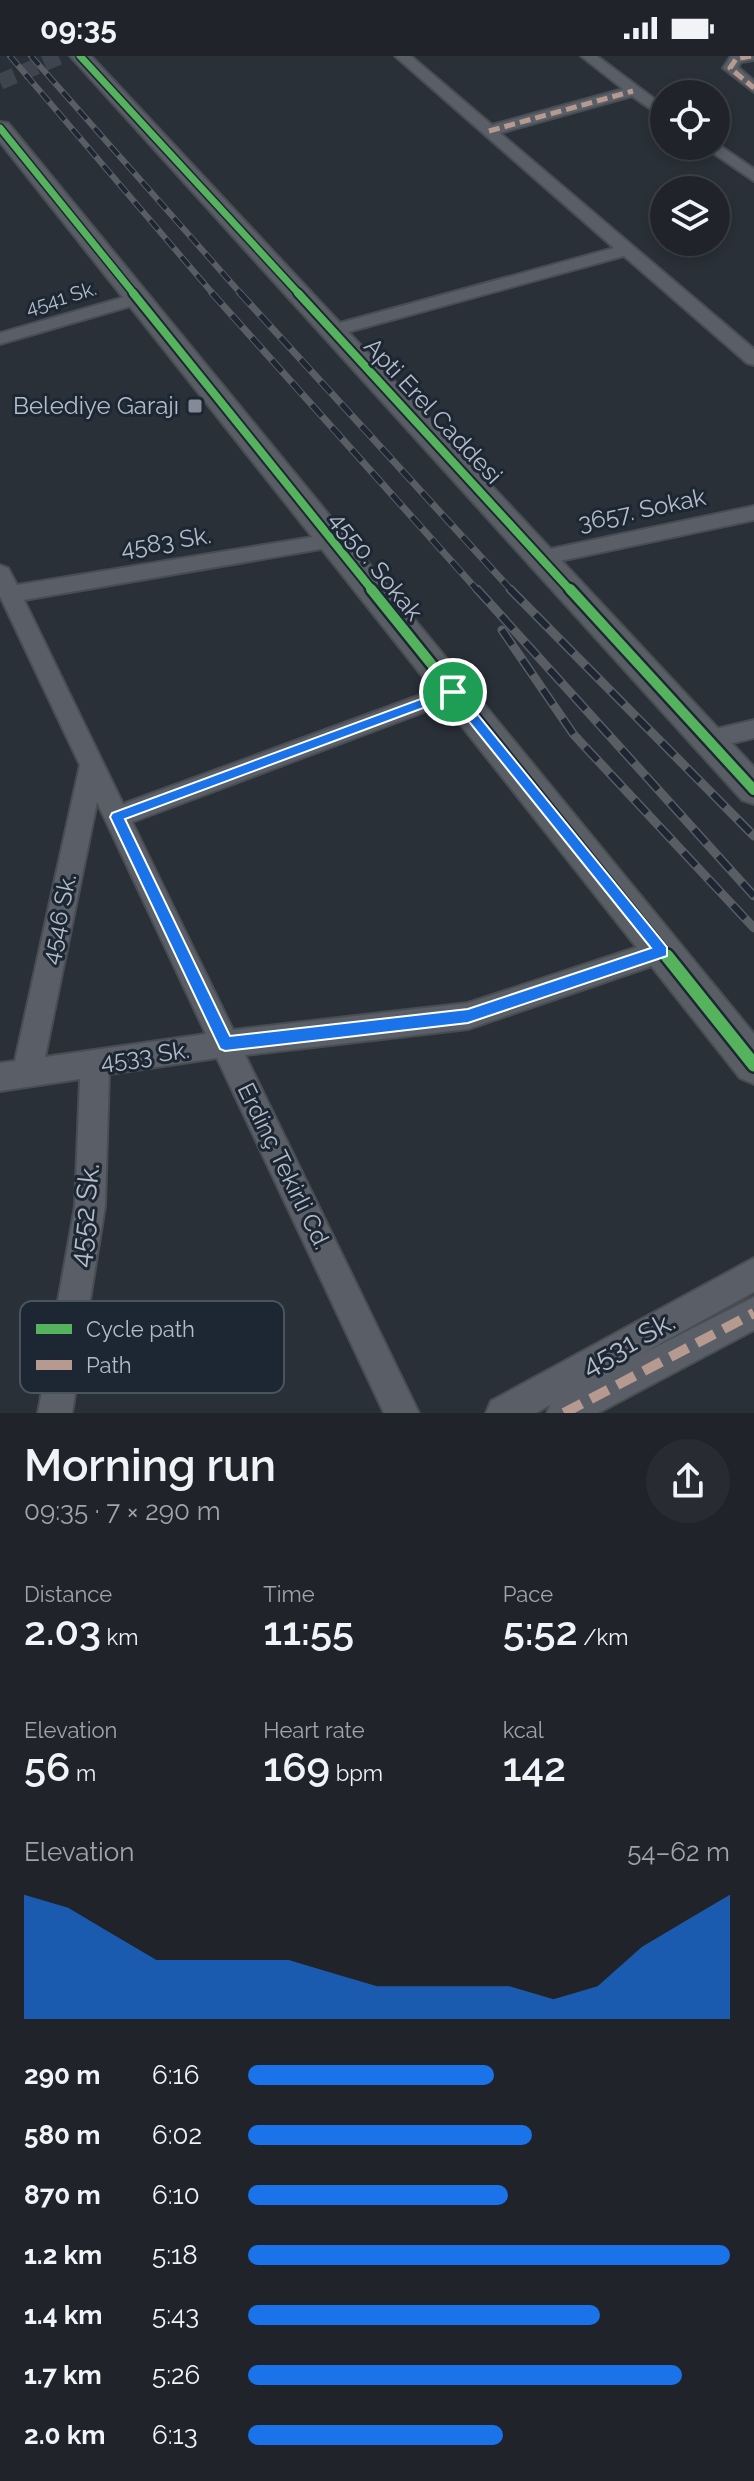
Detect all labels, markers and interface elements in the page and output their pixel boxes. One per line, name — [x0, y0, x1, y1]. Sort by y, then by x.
text: 09:35 — [40, 11, 117, 46]
map controls — [650, 80, 730, 256]
button: locate — [650, 80, 730, 160]
button: layers — [650, 176, 730, 256]
street label: 4541 Sk. — [23, 276, 99, 320]
street label: Apti Erel Caddesi — [358, 332, 508, 490]
place label: Belediye Garajı — [13, 391, 179, 420]
marker: Belediye Garajı — [186, 397, 204, 415]
street label: 3657. Sokak — [576, 482, 709, 537]
street label: 4550. Sokak — [324, 505, 429, 626]
street label: 4583 Sk. — [119, 520, 213, 563]
pin — [419, 658, 487, 726]
icon: arrive — [431, 670, 475, 714]
street label: 4546 Sk. — [35, 871, 82, 967]
street label: 4533 Sk. — [98, 1035, 191, 1076]
street label: Erdinç Tekirli Cd. — [232, 1078, 337, 1254]
street label: 4552 Sk. — [63, 1161, 106, 1269]
legend — [20, 1301, 284, 1393]
street label: 4531 Sk. — [576, 1304, 681, 1383]
text: Cycle path — [86, 1316, 195, 1342]
text: Path — [86, 1352, 132, 1378]
button: share — [646, 1439, 730, 1523]
text: Morning run — [24, 1440, 276, 1491]
text: 09:35 · 7 × 290 m — [24, 1496, 221, 1526]
text: Distance — [24, 1581, 112, 1607]
text: Time — [263, 1581, 315, 1607]
text: Pace — [503, 1581, 553, 1607]
text: 2.03 — [24, 1607, 101, 1654]
text: 11:55 — [263, 1607, 354, 1654]
text: 5:52 — [503, 1607, 578, 1654]
text: km — [101, 1624, 139, 1650]
text: /km — [578, 1624, 628, 1650]
text: Elevation — [24, 1717, 117, 1743]
text: Heart rate — [263, 1717, 365, 1743]
text: kcal — [503, 1717, 544, 1743]
text: 56 — [24, 1743, 70, 1790]
text: 169 — [263, 1743, 330, 1790]
text: 142 — [503, 1743, 566, 1790]
text: m — [70, 1760, 96, 1786]
text: bpm — [330, 1760, 383, 1786]
text: Elevation — [24, 1837, 134, 1867]
text: 54–62 m — [627, 1837, 730, 1867]
text: 290 m — [24, 2060, 100, 2090]
text: 6:16 — [152, 2060, 199, 2090]
text: 580 m — [24, 2120, 101, 2150]
text: 6:02 — [152, 2120, 202, 2150]
text: 870 m — [24, 2180, 101, 2210]
text: 6:10 — [152, 2180, 200, 2210]
text: 1.2 km — [24, 2240, 102, 2270]
text: 5:18 — [152, 2240, 198, 2270]
text: 1.4 km — [24, 2300, 103, 2330]
text: 5:43 — [152, 2300, 199, 2330]
text: 1.7 km — [24, 2360, 102, 2390]
text: 5:26 — [152, 2360, 200, 2390]
text: 2.0 km — [24, 2420, 105, 2450]
text: 6:13 — [152, 2420, 198, 2450]

